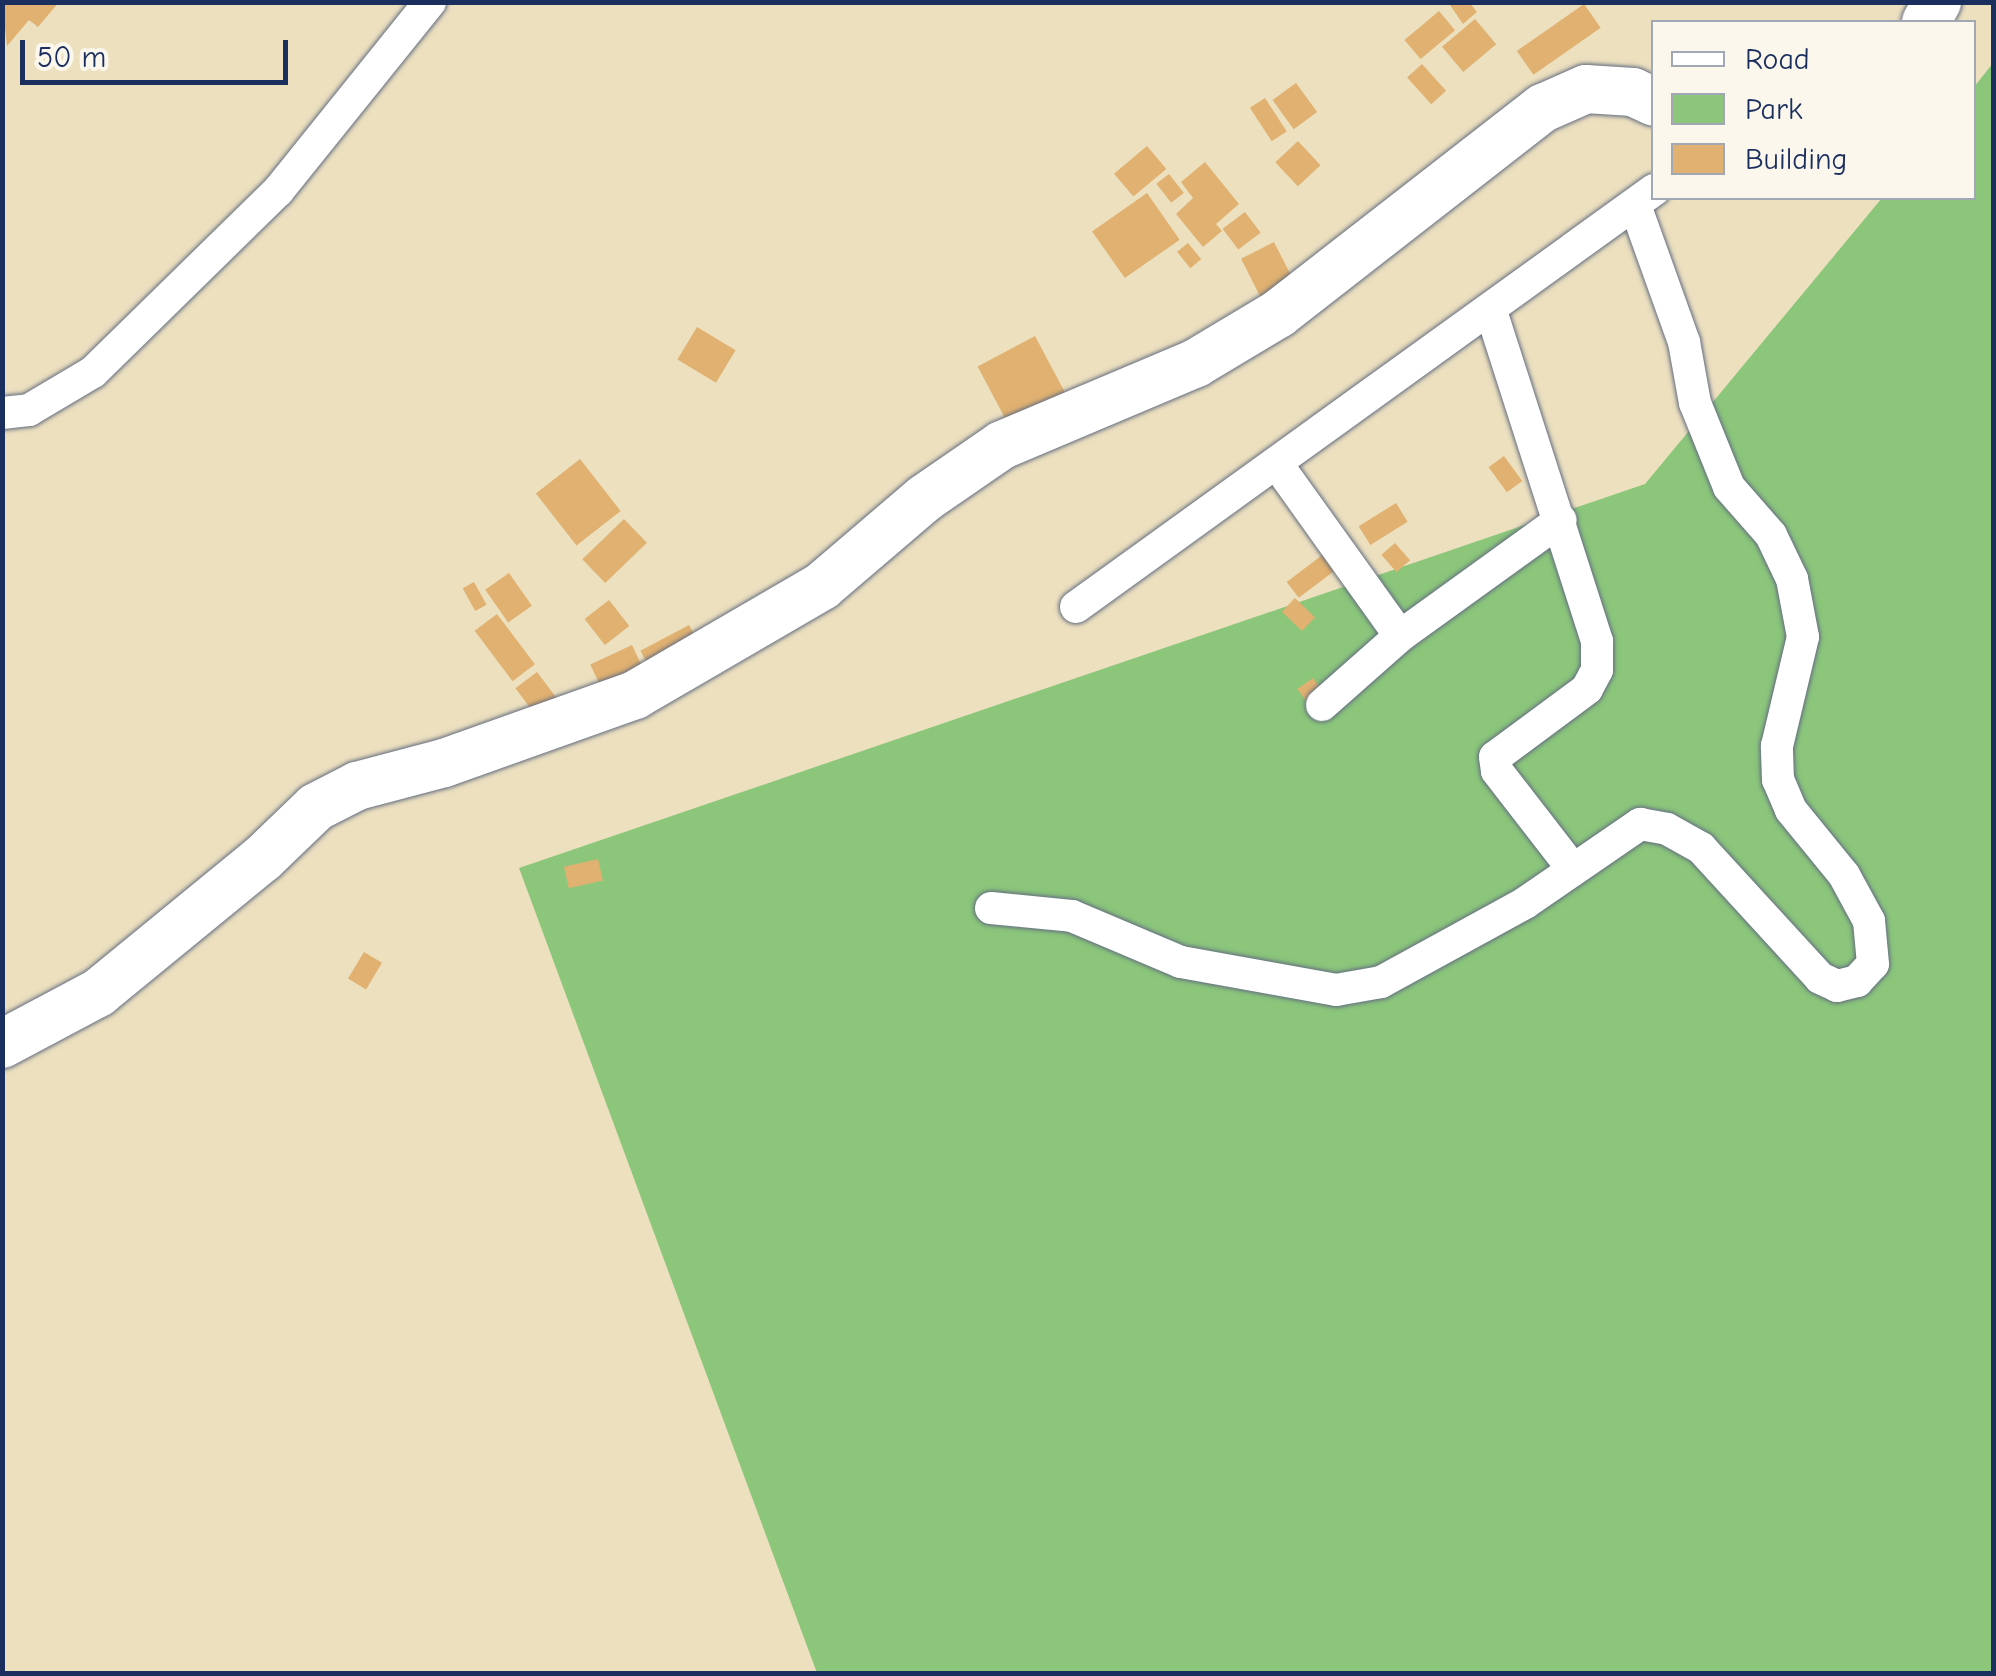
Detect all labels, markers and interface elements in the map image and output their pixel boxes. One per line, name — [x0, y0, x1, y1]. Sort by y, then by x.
scale bar — [25, 20, 292, 82]
legend — [1651, 20, 1976, 200]
text: 50 m — [37, 40, 106, 75]
text: Road — [1745, 42, 1810, 77]
text: Park — [1745, 92, 1802, 127]
text: Building — [1745, 142, 1848, 177]

